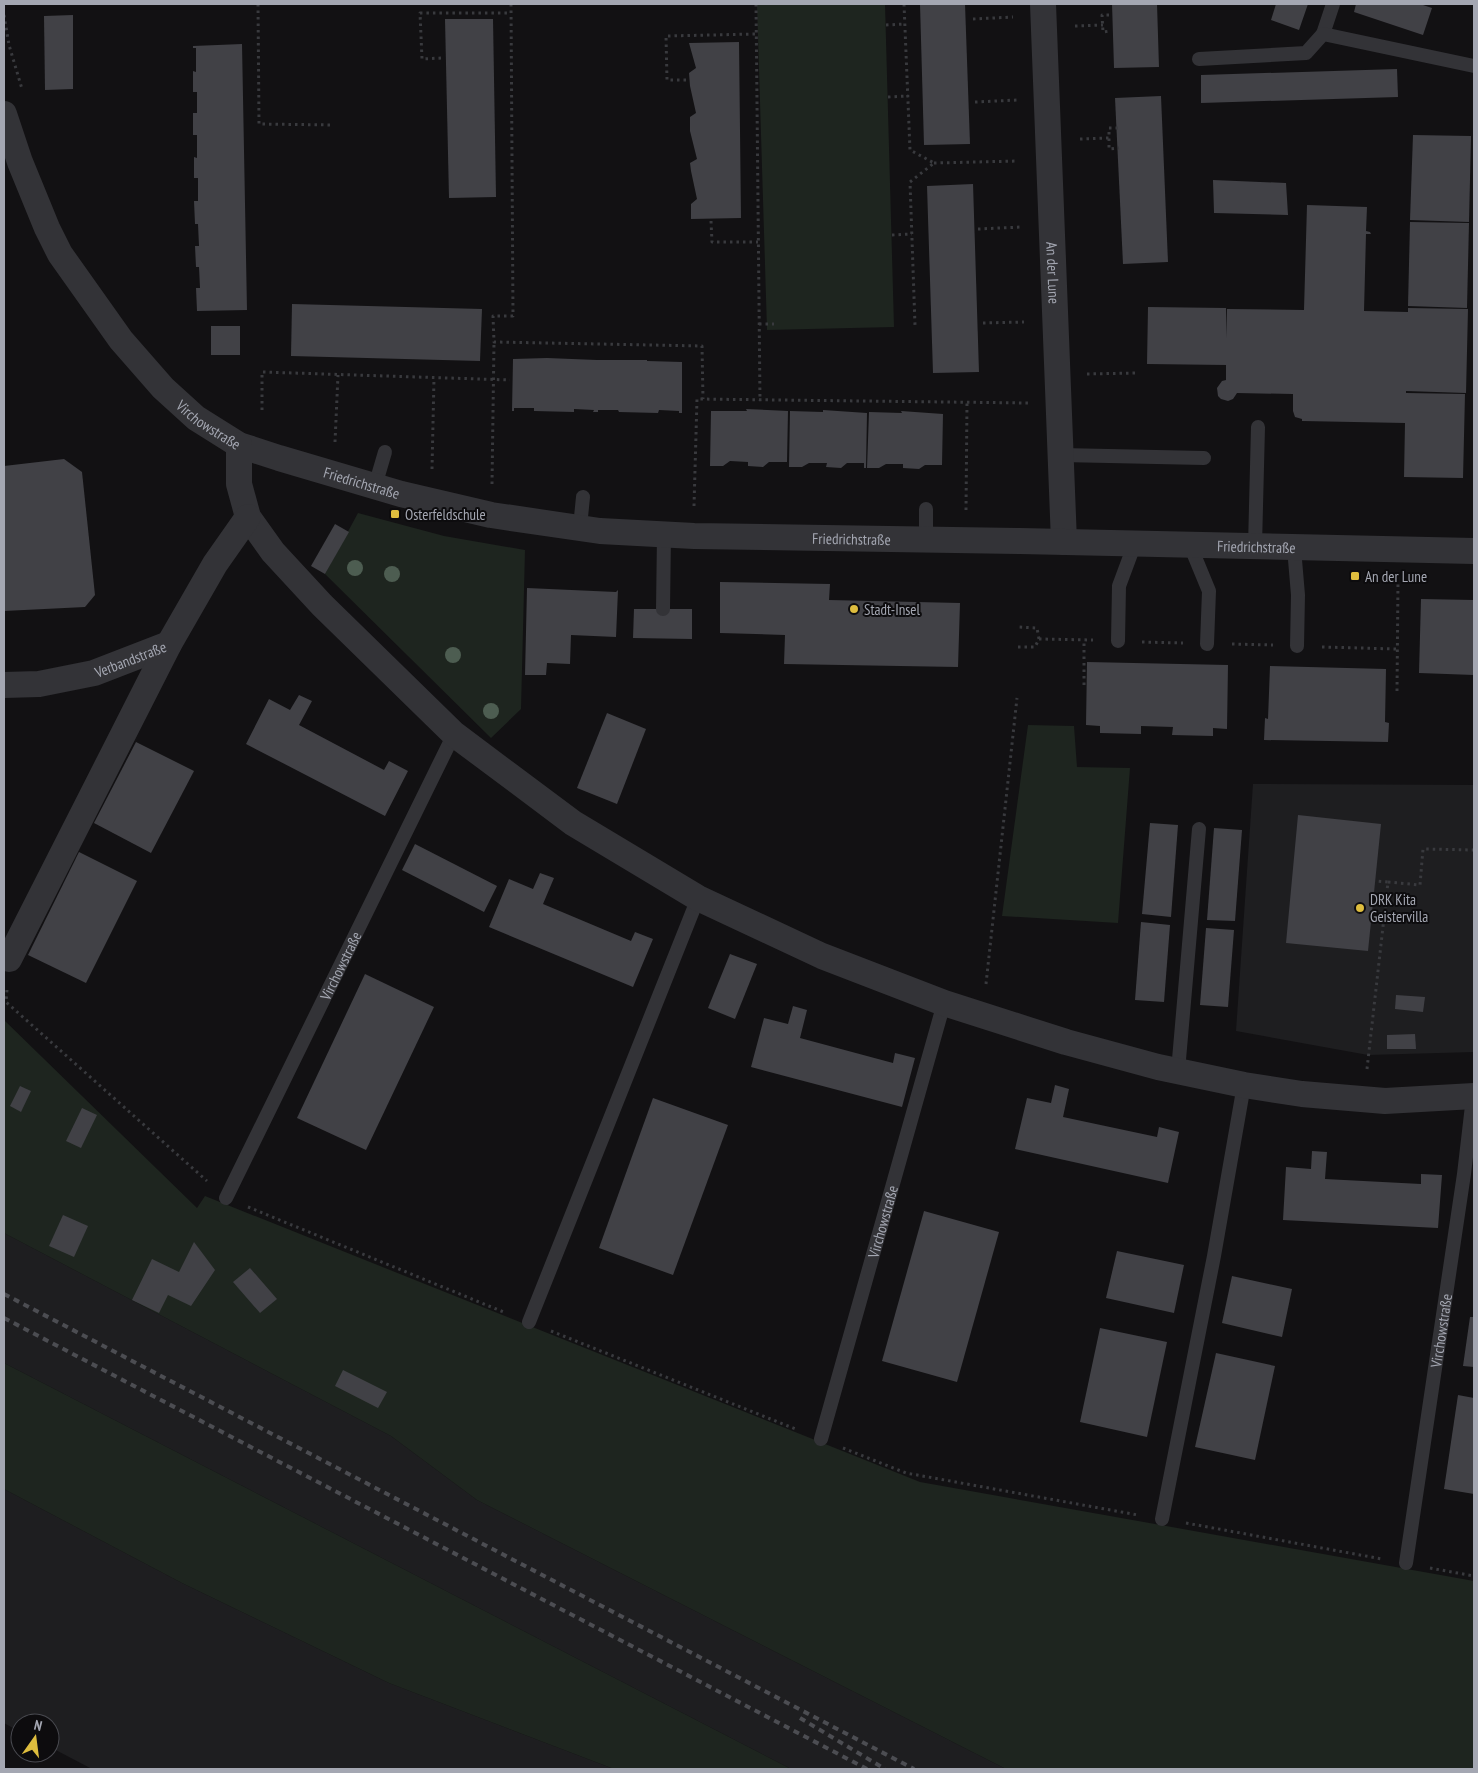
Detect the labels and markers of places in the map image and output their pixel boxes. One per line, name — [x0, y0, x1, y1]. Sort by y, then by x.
place label: Osterfeldschule — [405, 505, 486, 524]
marker: Osterfeldschule — [389, 508, 401, 520]
place label: An der Lune — [1365, 567, 1427, 586]
marker: An der Lune — [1349, 570, 1361, 582]
place label: Stadt-Insel — [864, 600, 921, 619]
marker: Stadt-Insel — [848, 603, 860, 615]
place label: DRK Kita Geistervilla — [1370, 890, 1428, 926]
marker: DRK Kita Geistervilla — [1354, 902, 1366, 914]

